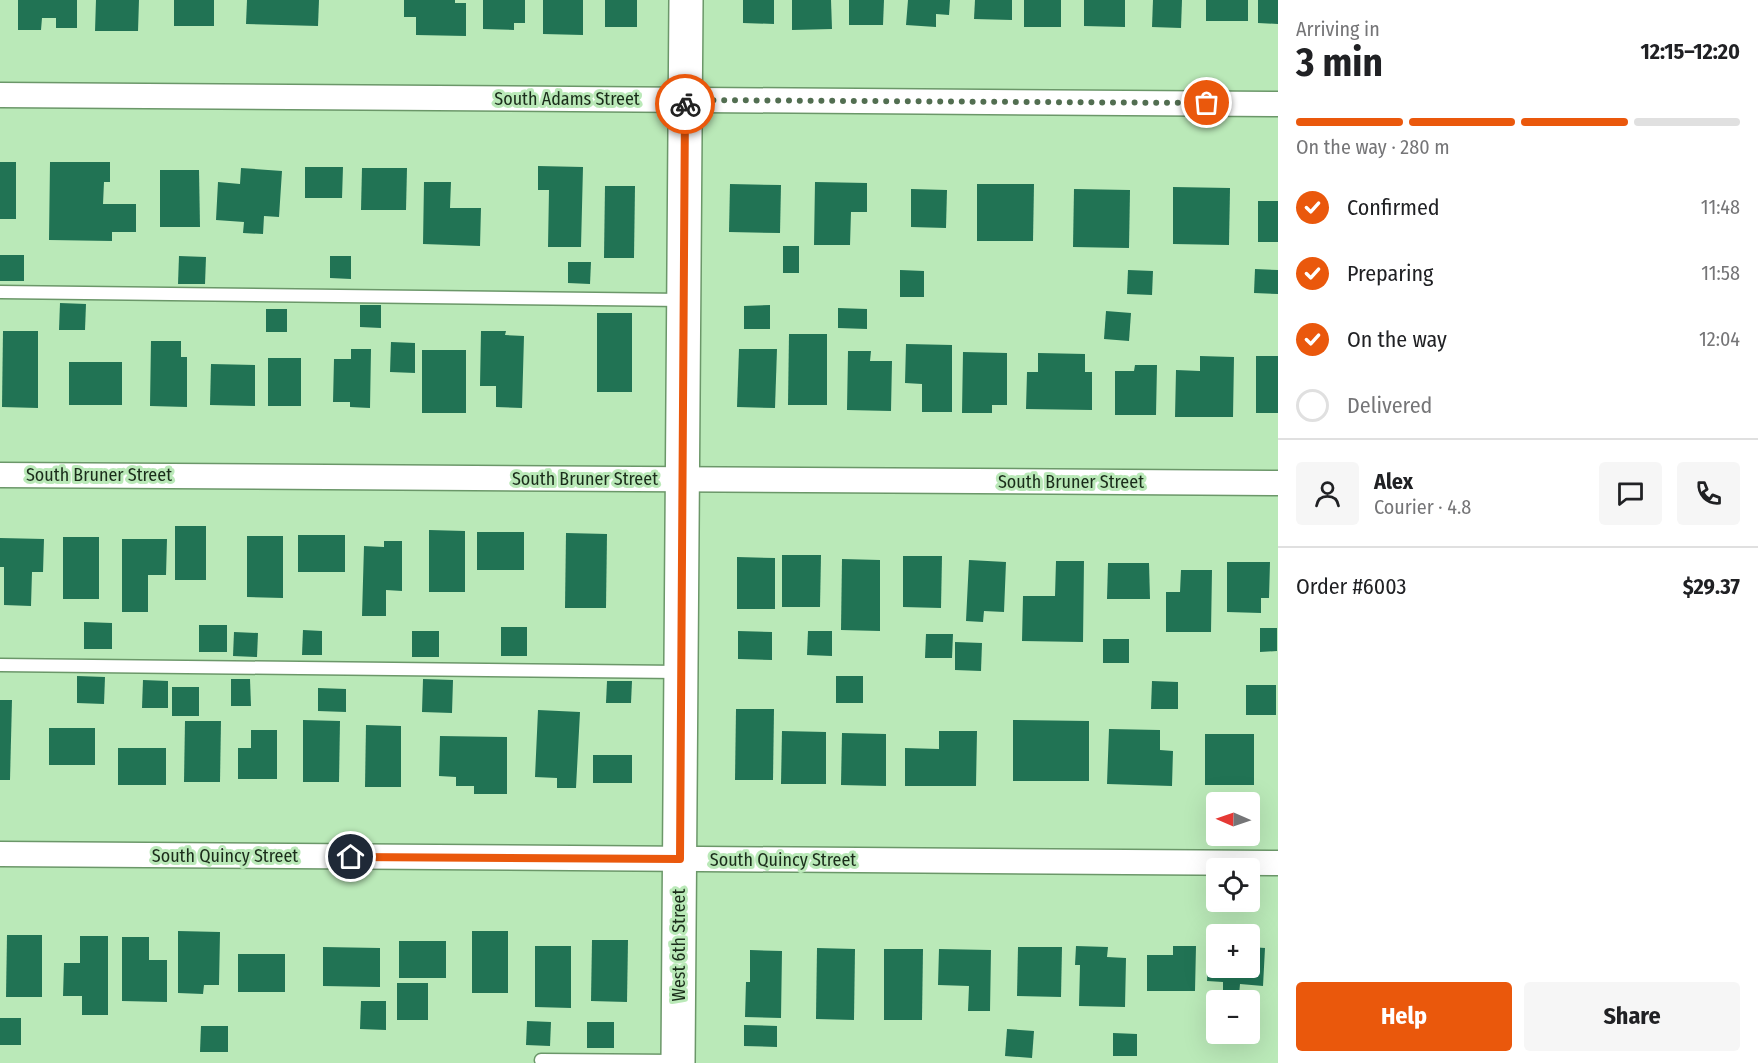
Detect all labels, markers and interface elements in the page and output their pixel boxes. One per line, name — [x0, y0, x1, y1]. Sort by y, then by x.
text: Arriving in — [1296, 17, 1380, 41]
text: 12:15–12:20 — [1640, 38, 1740, 65]
text: 3 min — [1296, 40, 1383, 86]
courier — [655, 74, 715, 134]
pin — [1181, 77, 1232, 128]
icon: bag — [1190, 86, 1223, 119]
street label: South Adams Street — [494, 88, 640, 110]
icon: bike — [669, 88, 702, 121]
text: On the way · 280 m — [1296, 135, 1450, 159]
icon: check — [1296, 191, 1329, 224]
text: Confirmed — [1347, 194, 1440, 221]
text: 11:48 — [1701, 195, 1740, 219]
icon: check — [1296, 257, 1329, 290]
text: Preparing — [1347, 260, 1433, 287]
text: 11:58 — [1701, 261, 1740, 285]
icon: check — [1296, 323, 1329, 356]
text: On the way — [1347, 326, 1447, 353]
text: 12:04 — [1699, 327, 1740, 351]
text: Delivered — [1347, 392, 1432, 419]
button: person — [1296, 462, 1359, 525]
button: chat — [1599, 462, 1662, 525]
button: phone — [1677, 462, 1740, 525]
street label: South Bruner Street — [26, 464, 172, 486]
street label: South Bruner Street — [512, 468, 658, 490]
text: Alex — [1374, 468, 1413, 495]
street label: South Bruner Street — [998, 471, 1144, 493]
text: Courier · 4.8 — [1374, 495, 1471, 519]
text: Order #6003 — [1296, 573, 1406, 600]
text: $29.37 — [1683, 573, 1740, 600]
north arrow — [1206, 792, 1260, 846]
map controls — [1206, 792, 1260, 1044]
pin — [325, 831, 376, 882]
icon: home — [334, 840, 367, 873]
street label: South Quincy Street — [152, 845, 298, 867]
street label: South Quincy Street — [710, 849, 856, 871]
button: locate — [1206, 858, 1260, 912]
street label: West 6th Street — [668, 888, 690, 1001]
button: + — [1206, 924, 1260, 978]
button: Help — [1296, 982, 1512, 1051]
button: Share — [1524, 982, 1740, 1051]
button: − — [1206, 990, 1260, 1044]

